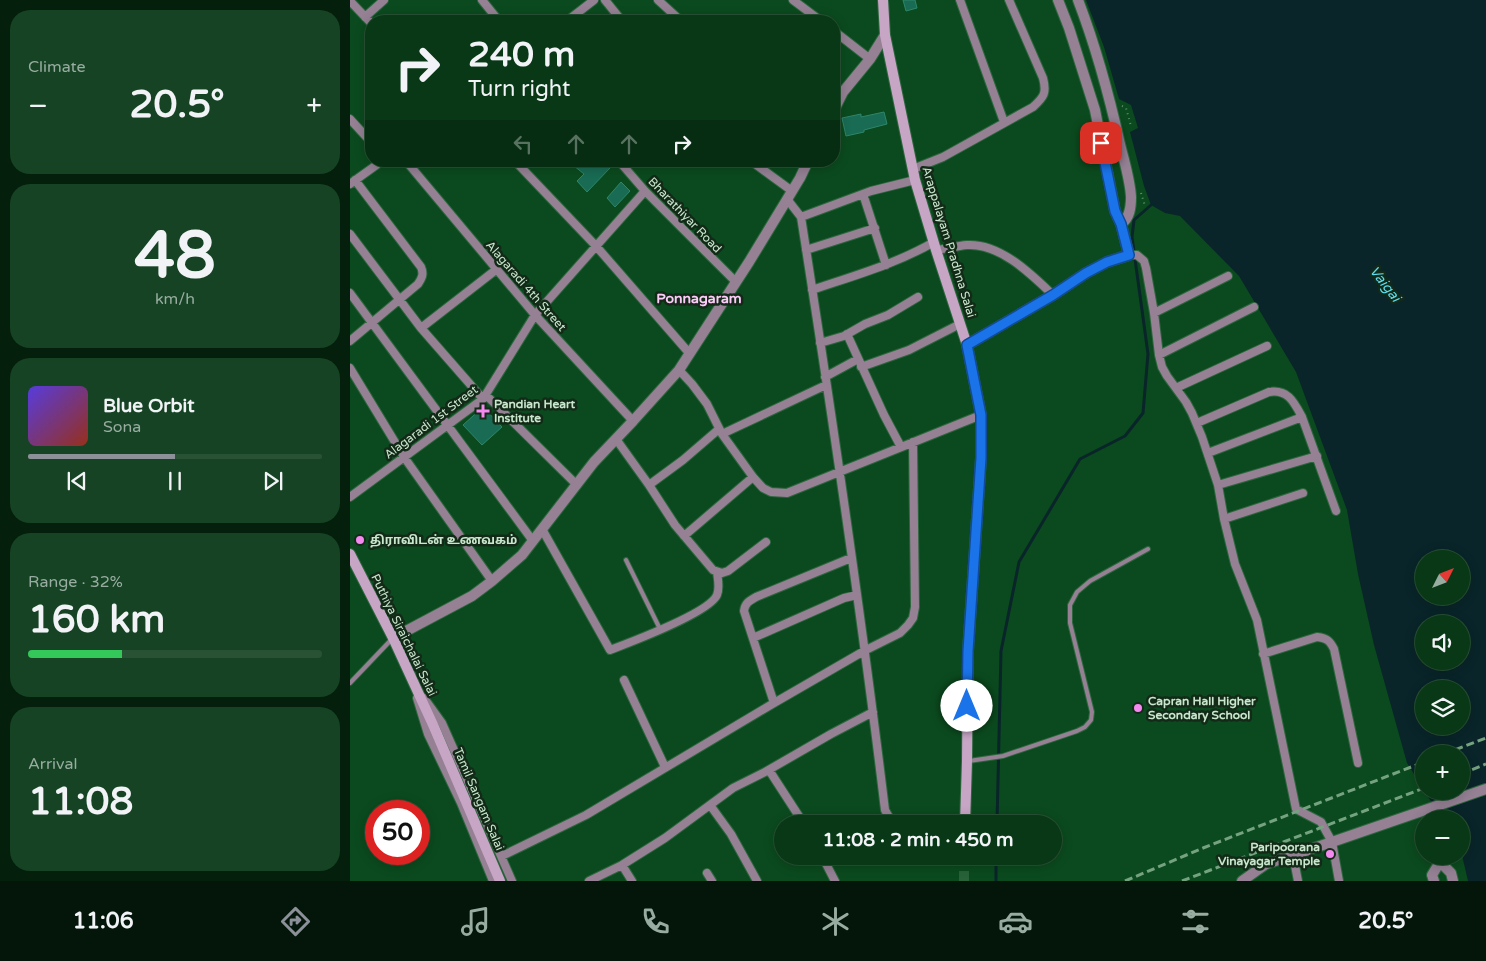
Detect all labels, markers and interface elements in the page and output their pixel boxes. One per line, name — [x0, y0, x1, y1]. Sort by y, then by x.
text: 240 m — [468, 34, 575, 76]
icon: right — [385, 35, 450, 100]
text: Climate — [28, 57, 86, 77]
text: Turn right — [468, 76, 570, 102]
text: 20.5° — [130, 82, 225, 128]
text: − — [28, 89, 48, 123]
text: + — [306, 89, 322, 123]
pin — [1080, 122, 1122, 164]
icon: arrive — [1087, 129, 1115, 157]
icon: left — [509, 130, 537, 158]
icon: ahead — [562, 130, 590, 158]
icon: ahead — [615, 130, 643, 158]
icon: right — [668, 130, 696, 158]
street label: Arappalayam Pradhna Salai — [919, 165, 979, 319]
street label: Bharathiyar Road — [645, 174, 725, 256]
text: 48 — [134, 217, 216, 296]
street label: Alagaradi 4th Street — [483, 238, 569, 334]
water label: Vaigai — [1366, 263, 1405, 306]
text: km/h — [155, 289, 195, 309]
district label: Ponnagaram — [656, 290, 742, 307]
street label: Alagaradi 1st Street — [382, 382, 481, 462]
text: Blue Orbit — [103, 395, 195, 417]
place label: Pandian Heart Institute — [494, 397, 576, 425]
marker: Pandian Heart Institute — [476, 404, 490, 418]
text: Sona — [103, 417, 141, 437]
icon: previous — [63, 467, 91, 495]
icon: pause — [161, 467, 189, 495]
icon: next — [259, 467, 287, 495]
place label: திராவிடன் உணவகம் — [370, 533, 517, 548]
marker: திராவிடன் உணவகம் — [354, 534, 366, 546]
north arrow — [1415, 550, 1470, 605]
map controls — [1415, 550, 1470, 865]
text: Range · 32% — [28, 572, 123, 592]
street label: Puthiya Siraichalai Salai — [368, 572, 440, 698]
text: 160 km — [28, 597, 165, 643]
button: sound — [1415, 615, 1470, 670]
position arrow — [940, 679, 992, 731]
button: layers — [1415, 680, 1470, 735]
place label: Capran Hall Higher Secondary School — [1148, 694, 1256, 723]
marker: Capran Hall Higher Secondary School — [1132, 702, 1144, 714]
button: + — [1415, 745, 1470, 800]
street label: Tamil Sangam Salai — [451, 746, 507, 852]
text: Arrival — [28, 754, 77, 774]
text: 11:08 — [28, 779, 133, 825]
speed limit sign: 50 — [365, 800, 430, 865]
button: − — [1415, 810, 1470, 865]
text: 11:08 · 2 min · 450 m — [822, 829, 1014, 851]
place label: Paripoorana Vinayagar Temple — [1218, 840, 1320, 869]
marker: Paripoorana Vinayagar Temple — [1324, 848, 1336, 860]
icon: directions — [278, 904, 313, 939]
icon: music — [458, 904, 493, 939]
icon: phone — [638, 904, 673, 939]
icon: climate — [818, 904, 853, 939]
icon: car — [998, 904, 1033, 939]
icon: filters — [1178, 904, 1213, 939]
text: 11:06 — [72, 908, 133, 934]
text: 20.5° — [1358, 908, 1413, 934]

